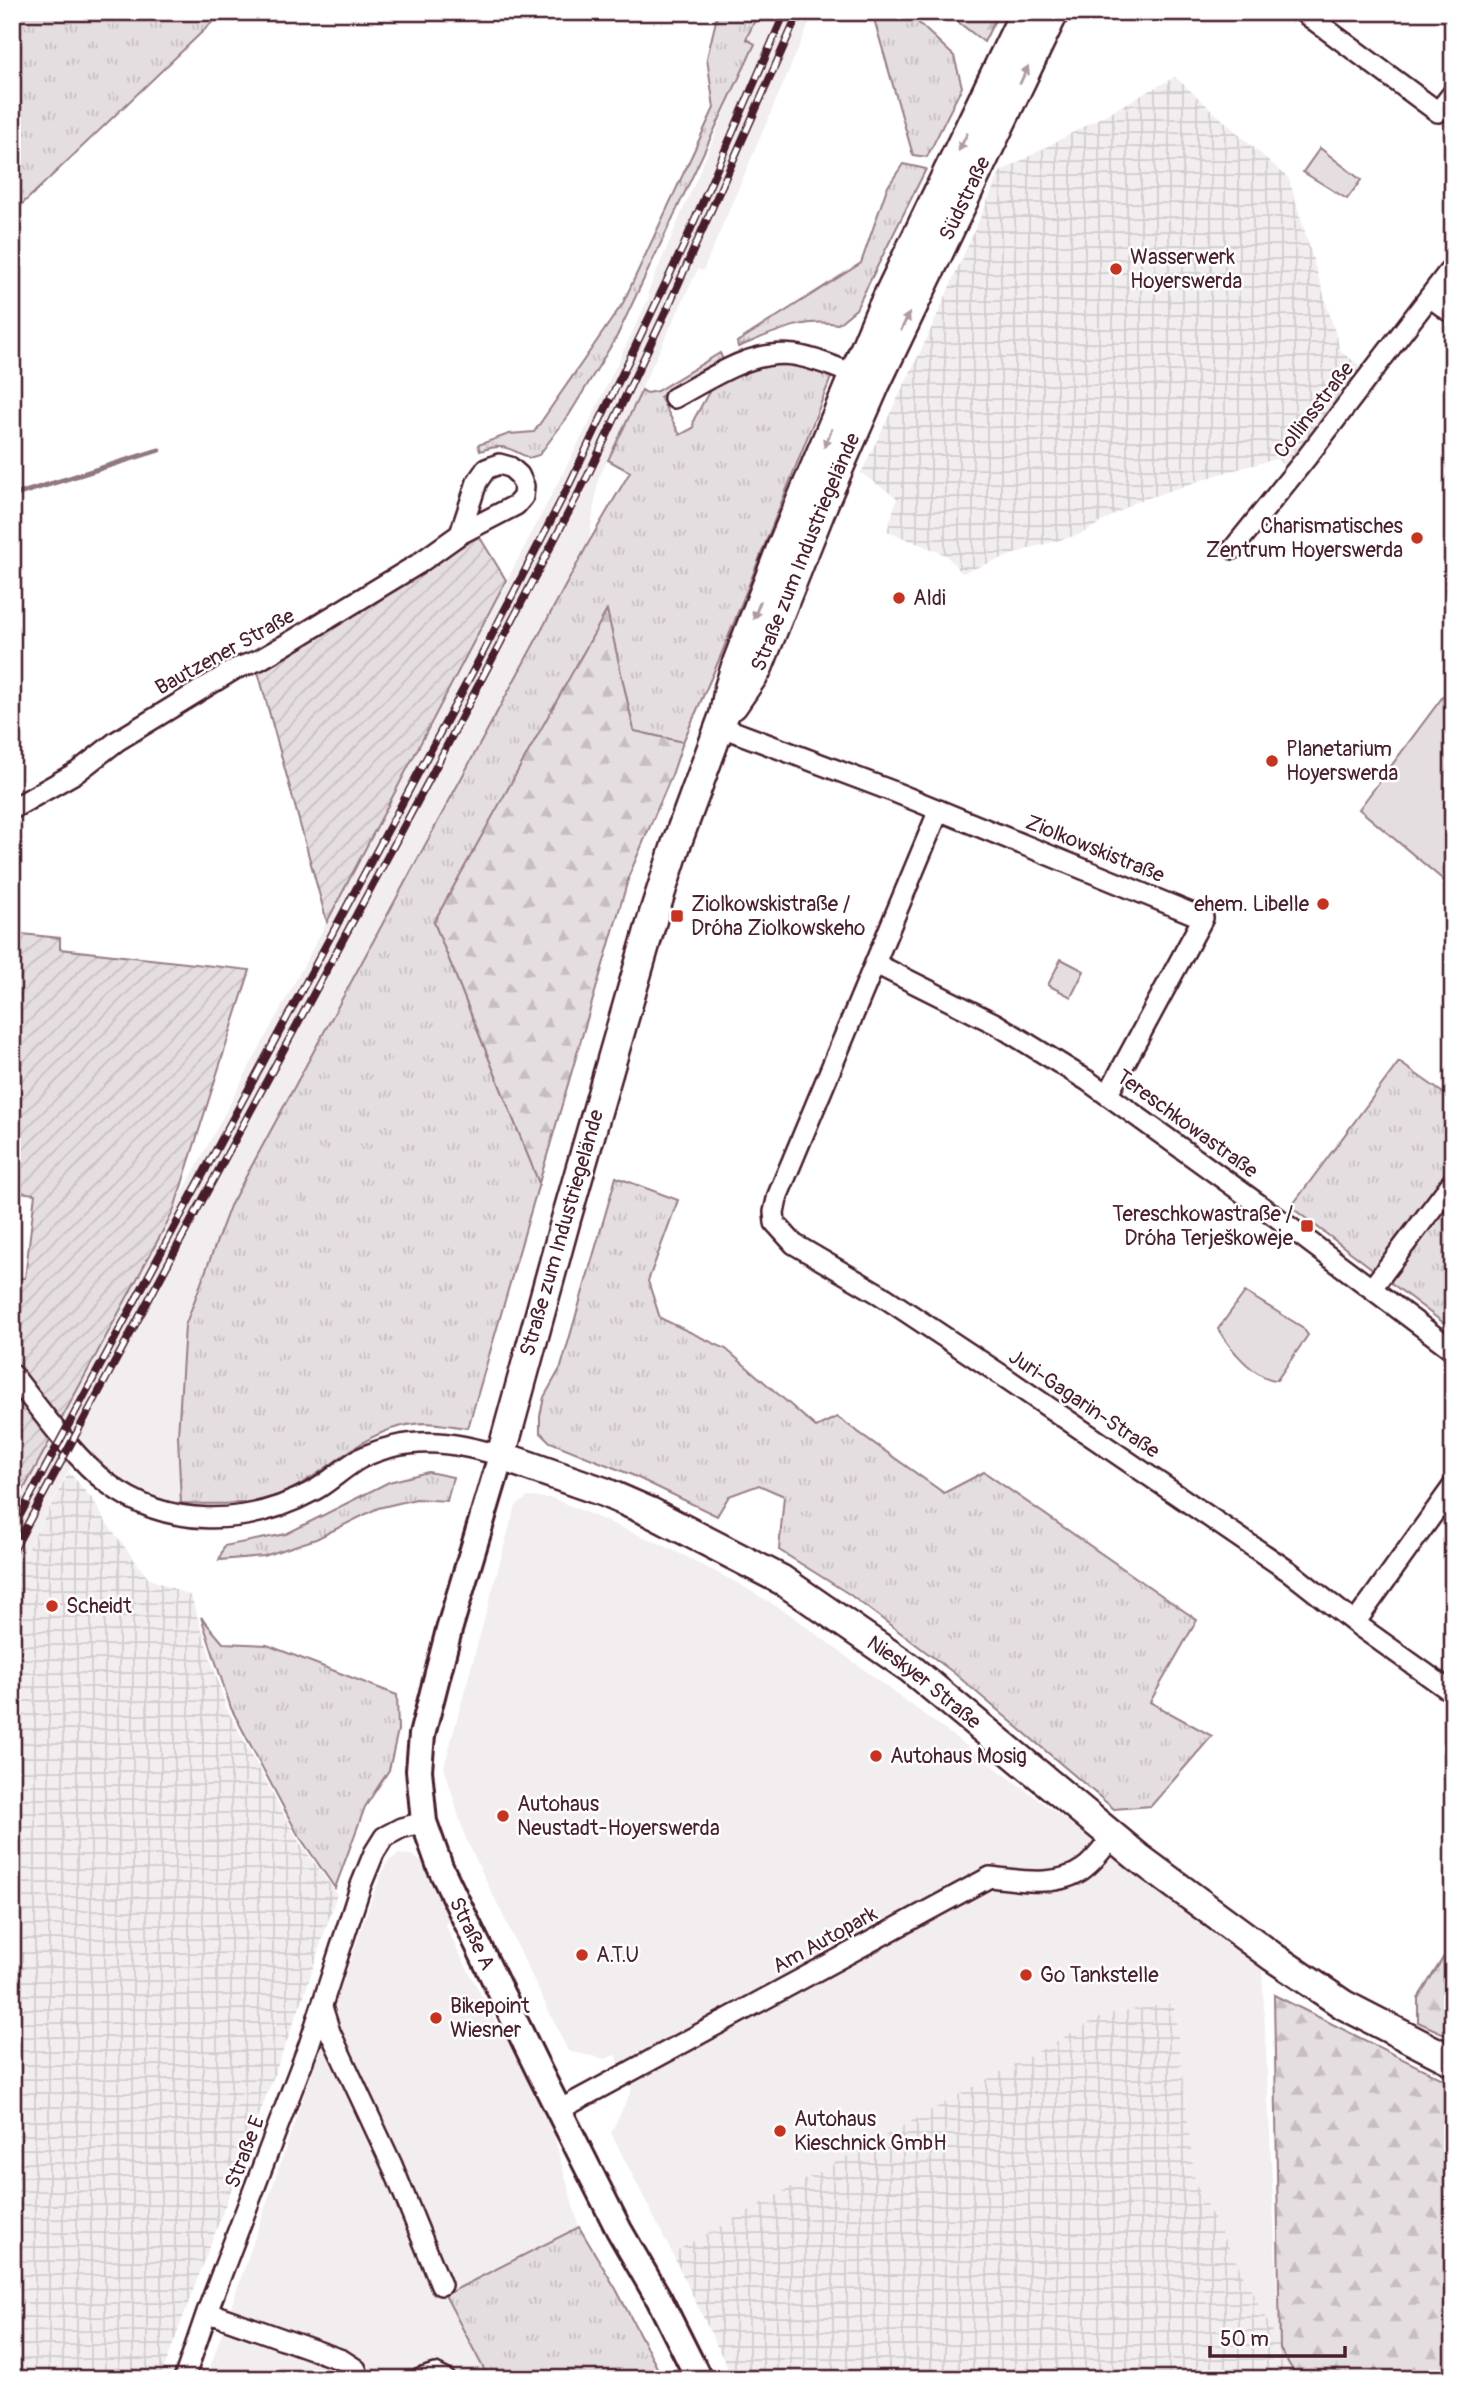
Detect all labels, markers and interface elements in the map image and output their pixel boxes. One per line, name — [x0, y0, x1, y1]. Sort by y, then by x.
one-way arrow — [1018, 65, 1030, 85]
one-way arrow — [957, 132, 968, 152]
street label: Südstraße — [933, 151, 997, 245]
place label: Wasserwerk Hoyerswerda — [1130, 244, 1242, 295]
marker: Wasserwerk Hoyerswerda — [1108, 261, 1124, 277]
one-way arrow — [900, 312, 911, 332]
street label: Collinsstraße — [1268, 356, 1361, 464]
one-way arrow — [822, 427, 833, 448]
street label: Straße zum Industriegelände — [744, 428, 866, 675]
place label: Charismatisches Zentrum Hoyerswerda — [1206, 513, 1404, 564]
marker: Charismatisches Zentrum Hoyerswerda — [1409, 530, 1425, 546]
place label: Aldi — [913, 585, 946, 612]
marker: Aldi — [891, 590, 907, 606]
one-way arrow — [752, 599, 763, 620]
street label: Bautzener Straße — [151, 602, 300, 701]
place label: Planetarium Hoyerswerda — [1286, 736, 1398, 787]
marker: Planetarium Hoyerswerda — [1264, 753, 1280, 769]
street label: Ziolkowskistraße — [1022, 809, 1169, 889]
place label: Ziolkowskistraße / Dróha Ziolkowskeho — [691, 891, 865, 942]
place label: ehem. Libelle — [1194, 891, 1310, 918]
marker: ehem. Libelle — [1315, 896, 1331, 912]
marker: Ziolkowskistraße / Dróha Ziolkowskeho — [669, 908, 685, 924]
street label: Tereschkowastraße — [1111, 1063, 1264, 1185]
street label: Straße zum Industriegelände — [514, 1106, 610, 1359]
place label: Tereschkowastraße / Dróha Terješkoweje — [1112, 1201, 1294, 1252]
marker: Tereschkowastraße / Dróha Terješkoweje — [1299, 1218, 1315, 1234]
street label: Juri-Gagarin-Straße — [1003, 1343, 1165, 1465]
place label: Scheidt — [66, 1593, 132, 1620]
marker: Scheidt — [44, 1598, 60, 1614]
street label: Nieskyer Straße — [862, 1629, 987, 1735]
place label: Autohaus Mosig — [890, 1743, 1027, 1770]
marker: Autohaus Mosig — [868, 1748, 884, 1764]
place label: Autohaus Neustadt-Hoyerswerda — [517, 1791, 720, 1842]
marker: Autohaus Neustadt-Hoyerswerda — [495, 1808, 511, 1824]
street label: Straße A — [443, 1892, 501, 1974]
street label: Am Autopark — [768, 1900, 882, 1980]
place label: A.T.U — [596, 1942, 639, 1969]
marker: A.T.U — [574, 1947, 590, 1963]
place label: Go Tankstelle — [1040, 1962, 1159, 1989]
marker: Go Tankstelle — [1018, 1967, 1034, 1983]
place label: Bikepoint Wiesner — [450, 1993, 530, 2044]
marker: Bikepoint Wiesner — [428, 2010, 444, 2026]
place label: Autohaus Kieschnick GmbH — [794, 2106, 946, 2157]
street label: Straße E — [219, 2112, 271, 2192]
marker: Autohaus Kieschnick GmbH — [772, 2123, 788, 2139]
scale bar — [1210, 2314, 1344, 2358]
text: 50 m — [1220, 2326, 1269, 2353]

